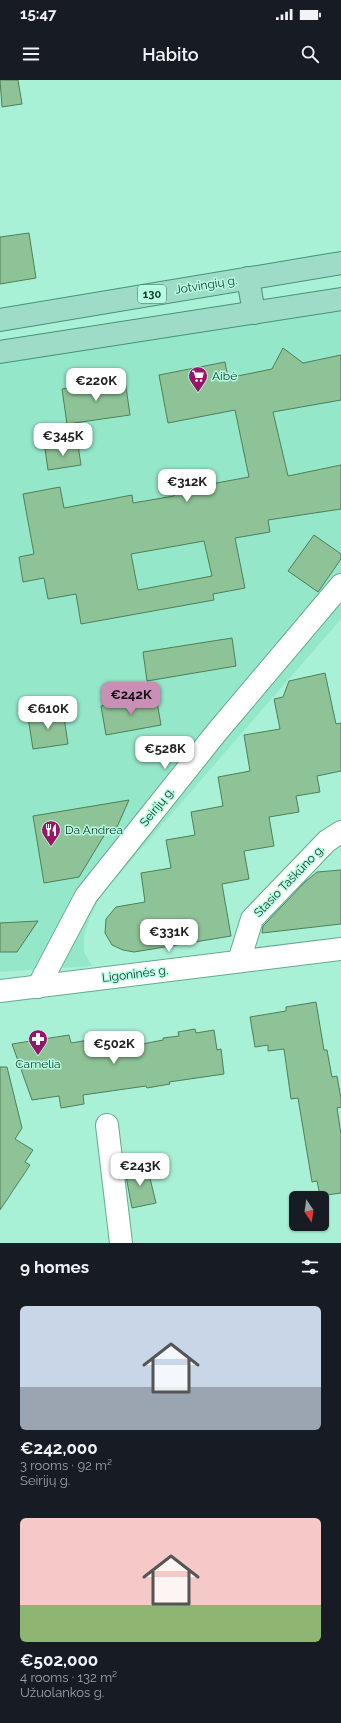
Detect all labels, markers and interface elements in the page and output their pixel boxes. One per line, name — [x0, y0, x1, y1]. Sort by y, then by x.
text: 15:47 — [20, 5, 56, 23]
icon: menu — [20, 43, 42, 65]
icon: search — [299, 43, 321, 65]
text: Habito — [142, 44, 199, 65]
street label: Jotvingių g. — [174, 273, 238, 297]
road number: 130 — [138, 285, 166, 303]
supermarket icon: Aibė — [187, 365, 209, 393]
pin: €220K — [68, 368, 124, 402]
place label: Aibė — [212, 369, 237, 383]
text: €220K — [75, 373, 117, 388]
pin: €345K — [35, 423, 91, 457]
text: €345K — [43, 428, 83, 443]
pin: €312K — [159, 469, 215, 503]
text: €312K — [167, 474, 207, 489]
pin: €242K — [103, 682, 159, 716]
text: €242K — [110, 687, 152, 702]
pin: €610K — [20, 696, 76, 730]
text: €610K — [27, 701, 69, 716]
pin: €528K — [137, 736, 193, 770]
text: €528K — [144, 741, 186, 756]
street label: Seirijų g. — [137, 785, 177, 829]
restaurant icon: Da Andrea — [40, 819, 62, 847]
place label: Da Andrea — [65, 823, 123, 837]
street label: Stasio Taškūno g. — [251, 842, 327, 920]
pin: €331K — [141, 919, 197, 953]
text: €331K — [149, 924, 189, 939]
street label: Ligoninės g. — [101, 963, 169, 985]
pharmacy icon: Camelia — [27, 1028, 49, 1056]
pin: €502K — [86, 1031, 142, 1065]
text: €502K — [93, 1036, 135, 1051]
place label: Camelia — [15, 1057, 61, 1071]
pin: €243K — [112, 1153, 168, 1187]
text: €243K — [119, 1158, 161, 1173]
north arrow — [289, 1191, 329, 1231]
map controls — [289, 1191, 329, 1231]
icon: filters — [299, 1256, 321, 1278]
text: 9 homes — [20, 1257, 89, 1277]
icon: home — [135, 1332, 207, 1404]
text: €242,000 — [20, 1438, 98, 1458]
text: 3 rooms · 92 m² — [20, 1458, 112, 1473]
text: Seirijų g. — [20, 1473, 70, 1488]
icon: home — [135, 1544, 207, 1616]
text: €502,000 — [20, 1650, 98, 1670]
text: 4 rooms · 132 m² — [20, 1670, 117, 1685]
text: Užuolankos g. — [20, 1685, 104, 1700]

